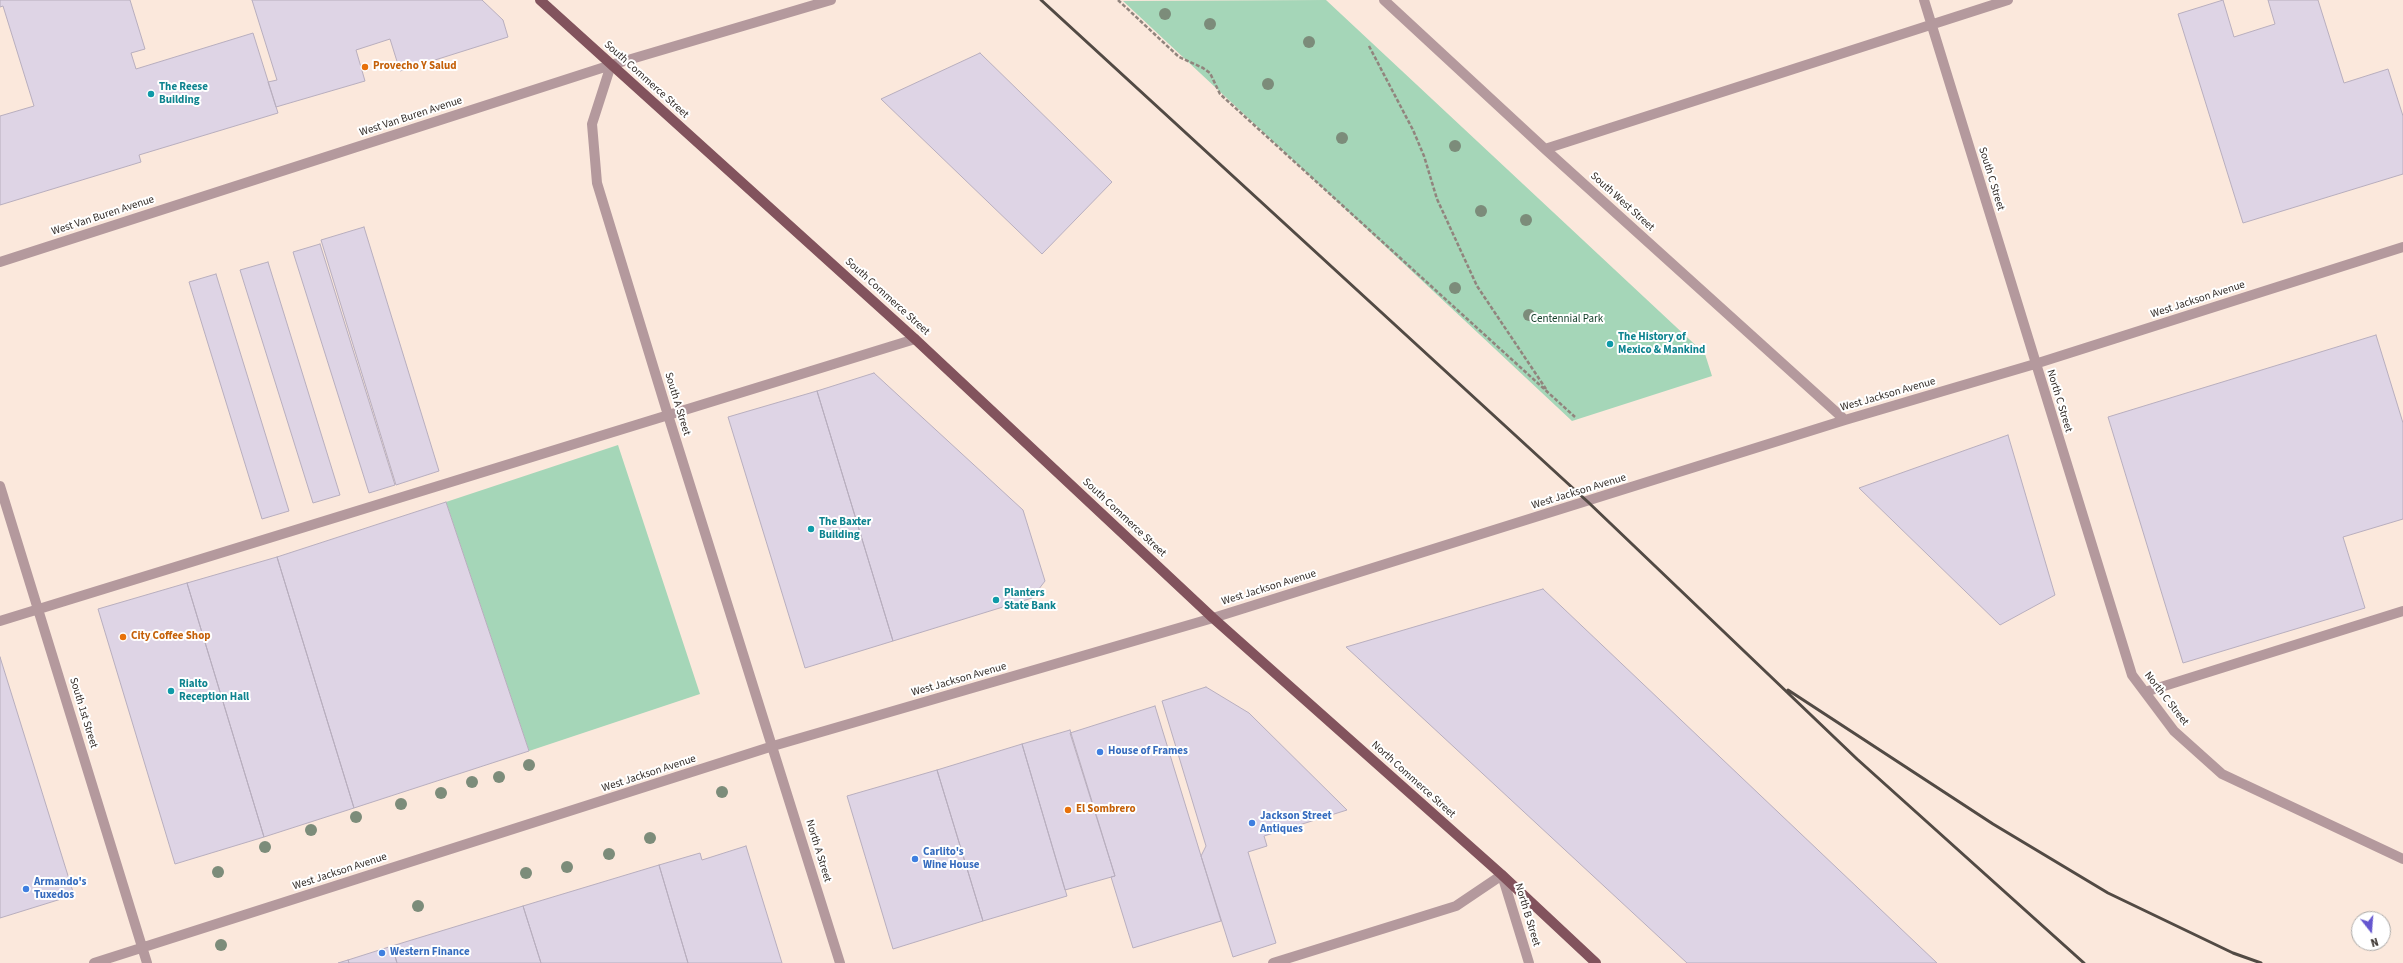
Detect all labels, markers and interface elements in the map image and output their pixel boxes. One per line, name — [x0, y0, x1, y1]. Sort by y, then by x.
street label: South Commerce Street — [601, 39, 691, 121]
place label: Provecho Y Salud — [373, 60, 457, 74]
marker: Provecho Y Salud — [360, 62, 370, 72]
place label: The Reese Building — [159, 81, 208, 107]
marker: The Reese Building — [146, 89, 156, 99]
street label: West Van Buren Avenue — [358, 94, 464, 140]
street label: South C Street — [1975, 146, 2007, 212]
street label: South West Street — [1587, 170, 1657, 234]
street label: West Van Buren Avenue — [50, 193, 156, 239]
street label: South Commerce Street — [842, 256, 932, 338]
street label: West Jackson Avenue — [2149, 279, 2247, 321]
park label: Centennial Park — [1531, 313, 1603, 327]
place label: The History of Mexico & Mankind — [1618, 331, 1705, 357]
marker: The History of Mexico & Mankind — [1605, 339, 1615, 349]
street label: North C Street — [2043, 368, 2075, 434]
street label: South A Street — [661, 371, 693, 437]
street label: West Jackson Avenue — [1839, 375, 1937, 415]
street label: West Jackson Avenue — [1530, 471, 1628, 513]
street label: South Commerce Street — [1080, 476, 1168, 560]
place label: The Baxter Building — [819, 516, 871, 542]
marker: The Baxter Building — [806, 524, 816, 534]
street label: West Jackson Avenue — [1220, 567, 1318, 609]
place label: Planters State Bank — [1004, 587, 1056, 613]
marker: Planters State Bank — [991, 595, 1001, 605]
place label: City Coffee Shop — [131, 630, 211, 644]
marker: City Coffee Shop — [118, 632, 128, 642]
street label: West Jackson Avenue — [910, 660, 1008, 700]
street label: North C Street — [2141, 669, 2191, 729]
street label: South 1st Street — [66, 676, 100, 750]
place label: Rialto Reception Hall — [179, 678, 249, 704]
marker: Rialto Reception Hall — [166, 686, 176, 696]
street label: North Commerce Street — [1368, 739, 1458, 821]
place label: House of Frames — [1108, 745, 1188, 759]
marker: House of Frames — [1095, 747, 1105, 757]
street label: West Jackson Avenue — [600, 753, 698, 795]
place label: El Sombrero — [1076, 803, 1136, 817]
marker: El Sombrero — [1063, 805, 1073, 815]
place label: Jackson Street Antiques — [1260, 810, 1332, 836]
street label: North A Street — [802, 818, 834, 884]
marker: Jackson Street Antiques — [1247, 818, 1257, 828]
place label: Carlito's Wine House — [923, 846, 980, 872]
street label: West Jackson Avenue — [291, 851, 389, 893]
marker: Carlito's Wine House — [910, 854, 920, 864]
place label: Armando's Tuxedos — [34, 876, 86, 902]
street label: North B Street — [1511, 882, 1543, 948]
marker: Armando's Tuxedos — [21, 884, 31, 894]
north arrow — [2351, 911, 2391, 951]
text: N — [2369, 934, 2380, 950]
place label: Western Finance — [390, 946, 470, 960]
marker: Western Finance — [377, 948, 387, 958]

